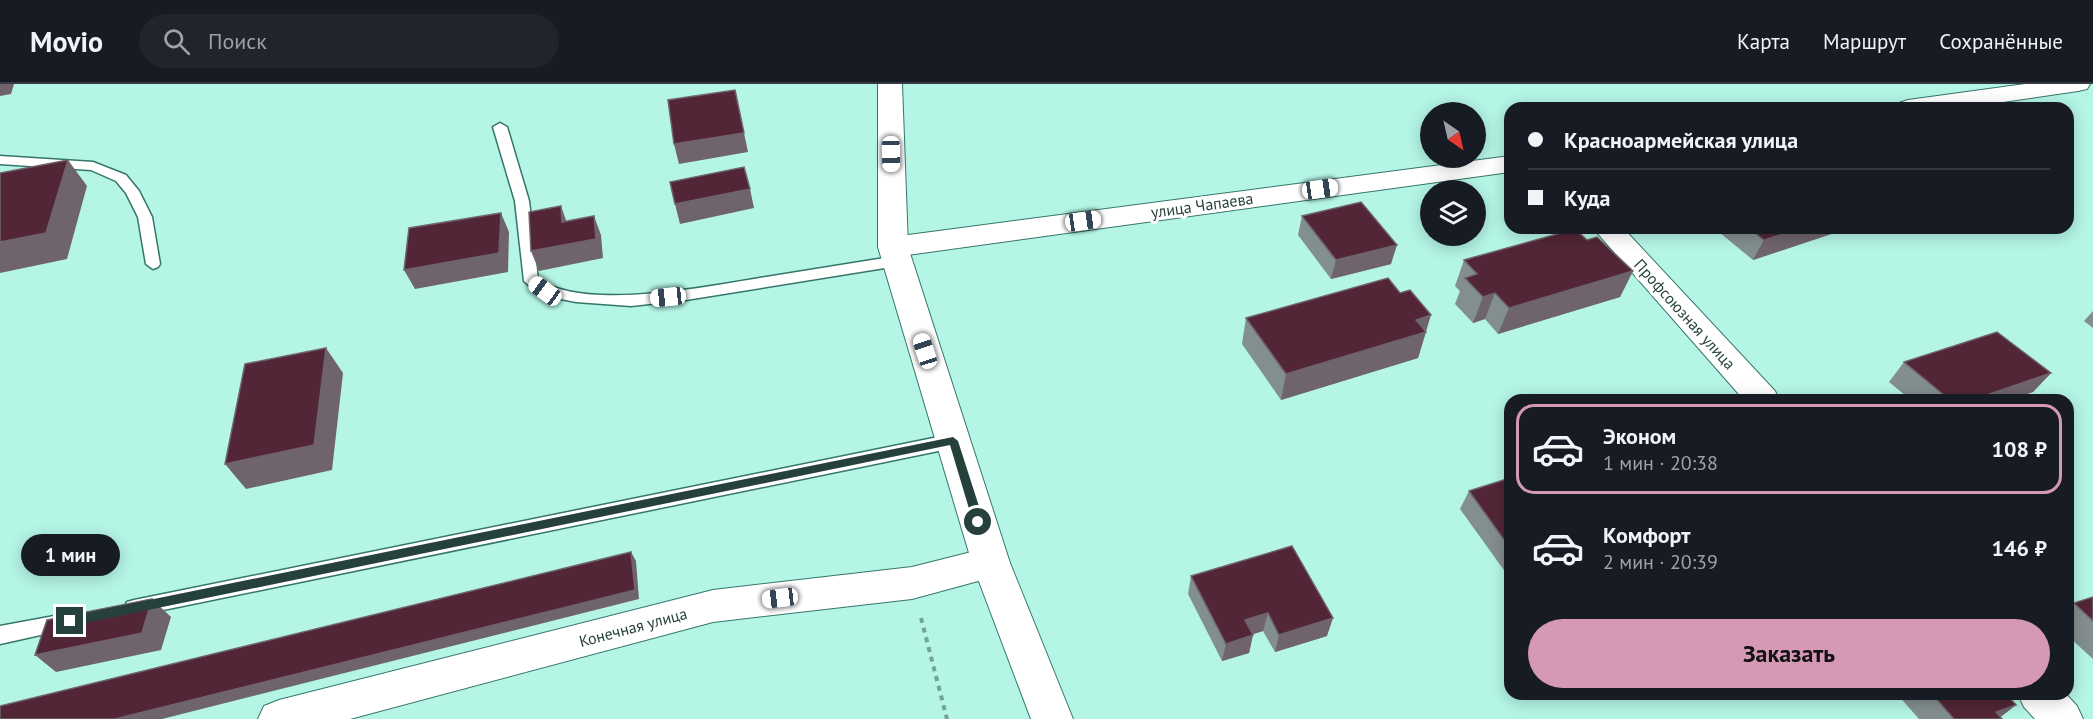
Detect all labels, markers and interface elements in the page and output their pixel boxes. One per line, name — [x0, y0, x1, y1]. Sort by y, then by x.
search box — [139, 14, 559, 68]
text: Movio — [30, 23, 103, 60]
icon: search — [160, 25, 193, 58]
text: Поиск — [208, 27, 267, 55]
text: Карта — [1737, 28, 1790, 55]
text: Маршрут — [1823, 28, 1906, 55]
text: Сохранённые — [1939, 28, 2063, 55]
north arrow — [1420, 102, 1486, 168]
map controls — [1420, 102, 1486, 246]
text: Красноармейская улица — [1564, 126, 1798, 154]
car — [882, 136, 900, 172]
car — [1301, 178, 1339, 200]
button: layers — [1420, 180, 1486, 246]
text: Куда — [1564, 184, 1611, 212]
street label: улица Чапаева — [1150, 188, 1254, 222]
car — [1064, 210, 1102, 232]
street label: Профсоюзная улица — [1630, 255, 1740, 373]
car — [525, 273, 565, 309]
car — [649, 286, 687, 308]
car — [911, 331, 939, 371]
icon: car — [1531, 422, 1585, 476]
text: Эконом — [1603, 422, 1676, 450]
text: 108 ₽ — [1992, 435, 2047, 463]
text: 1 мин · 20:38 — [1603, 450, 1718, 476]
route start — [964, 508, 991, 535]
icon: car — [1531, 521, 1585, 575]
text: Комфорт — [1603, 521, 1691, 549]
callout: 1 мин — [20, 534, 119, 576]
text: 146 ₽ — [1992, 534, 2047, 562]
text: 1 мин — [45, 542, 96, 568]
text: 2 мин · 20:39 — [1603, 549, 1718, 575]
car — [761, 587, 799, 609]
street label: Конечная улица — [577, 603, 689, 651]
route end — [56, 607, 83, 634]
button: Заказать — [1528, 619, 2050, 688]

